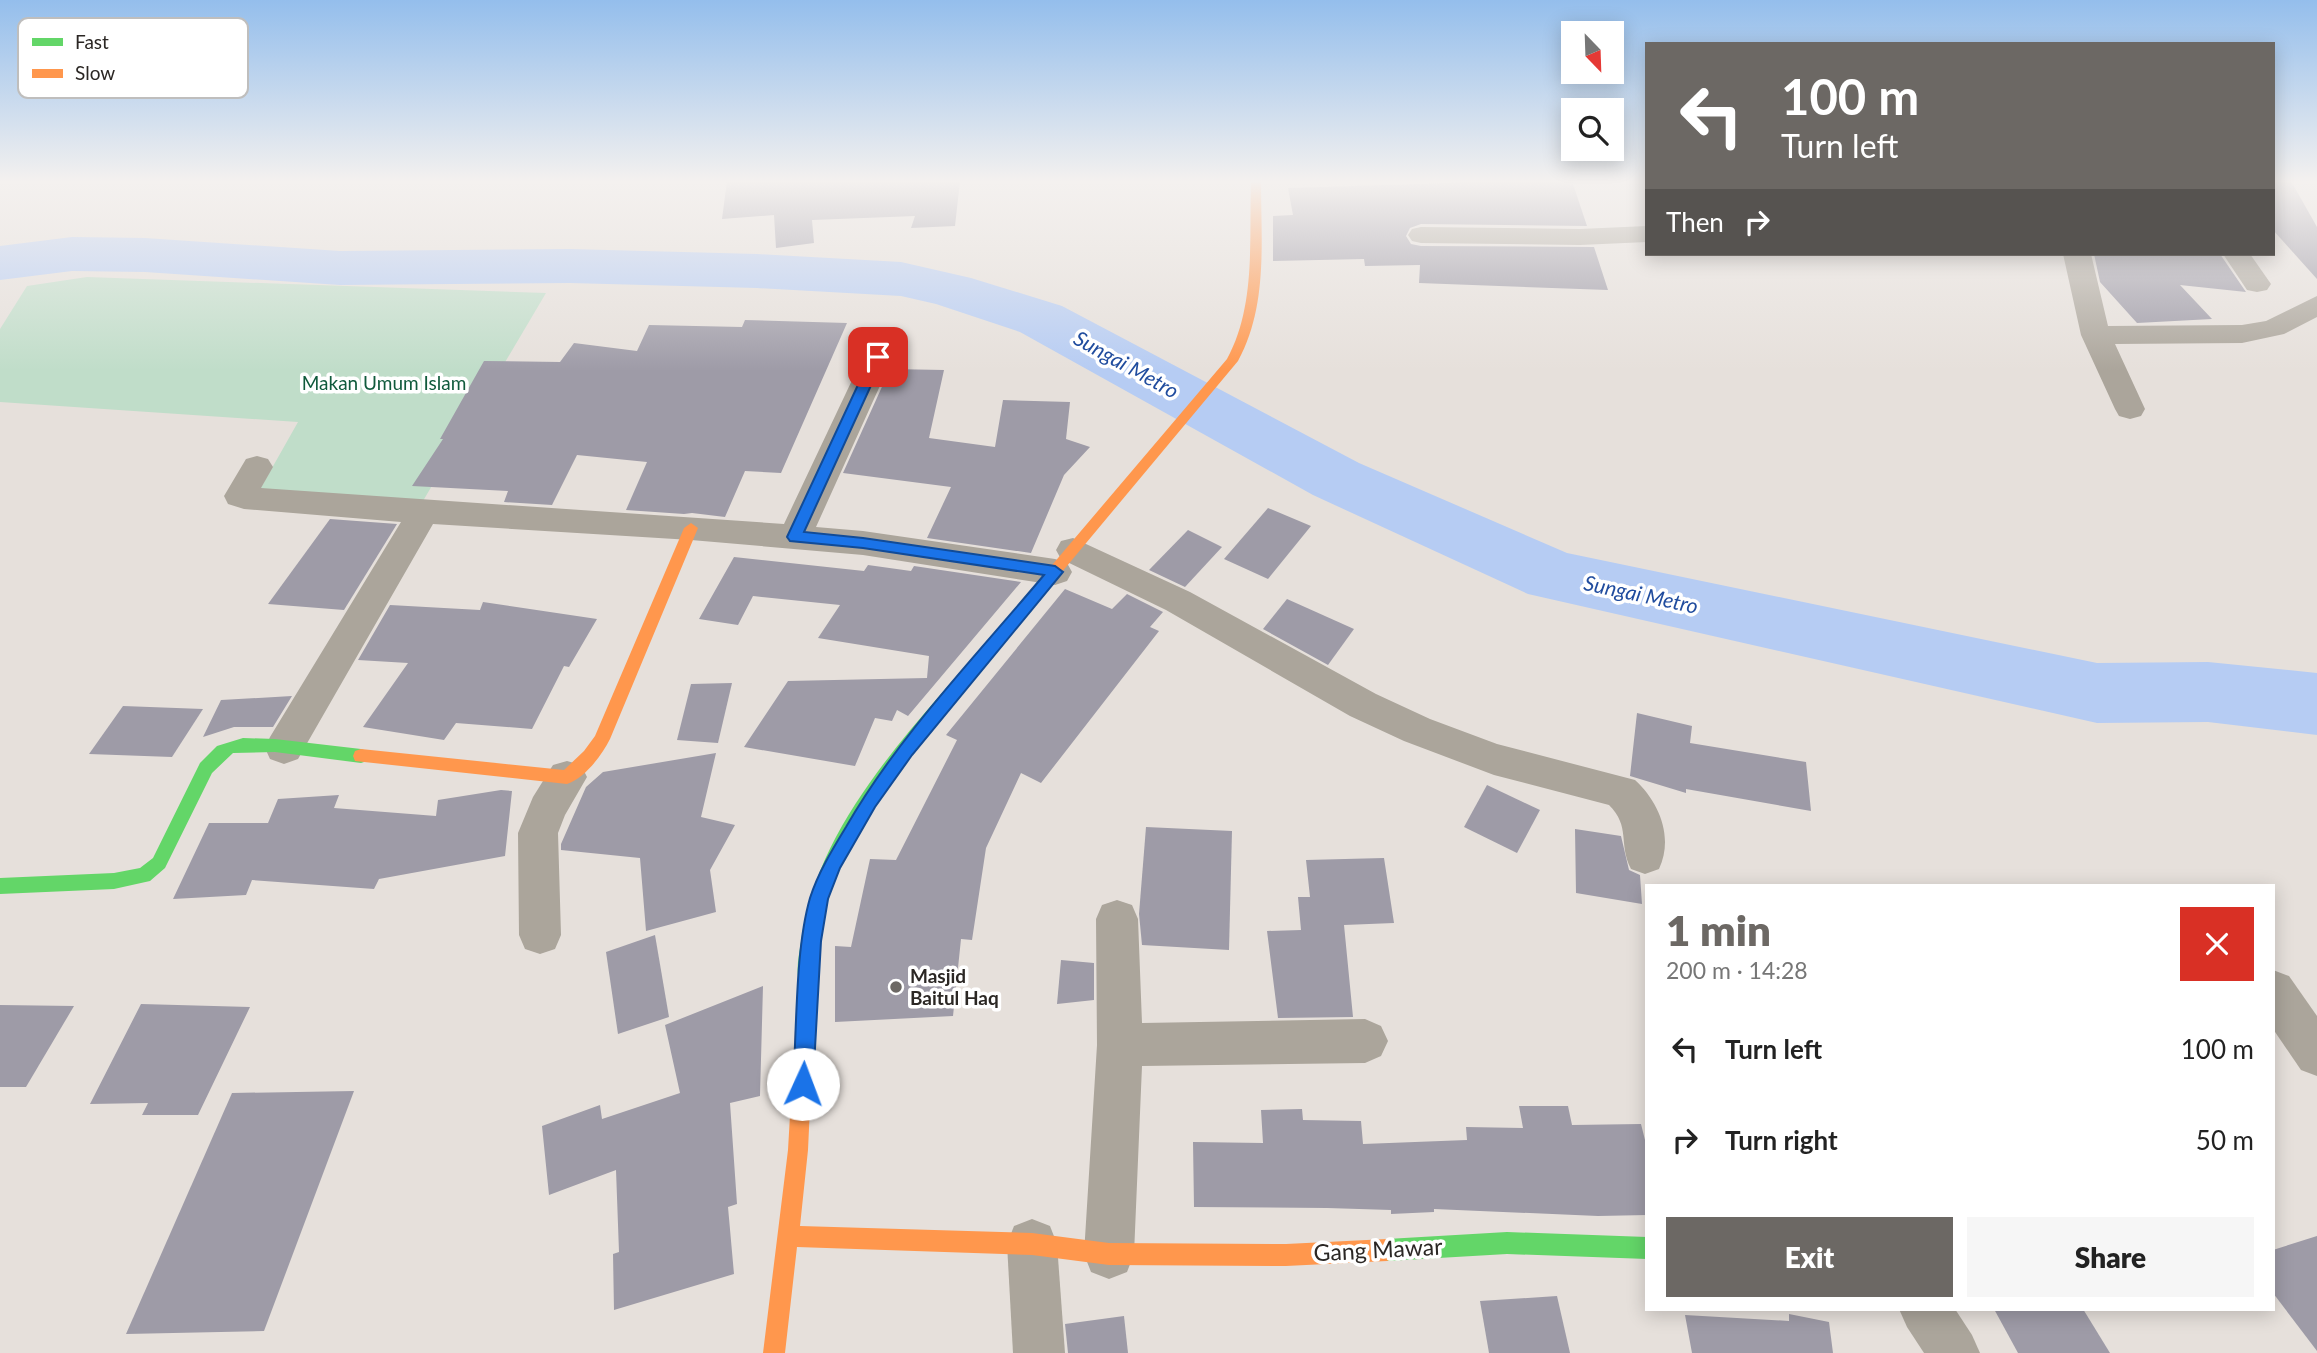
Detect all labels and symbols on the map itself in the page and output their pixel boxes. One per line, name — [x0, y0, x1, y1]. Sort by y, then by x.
legend — [18, 18, 248, 98]
north arrow — [1561, 21, 1624, 84]
text: Fast — [75, 30, 109, 53]
text: Slow — [75, 61, 115, 84]
water label: Sungai Metro — [1070, 325, 1184, 403]
pin — [848, 327, 908, 387]
park label: Makan Umum Islam — [302, 371, 466, 394]
water label: Sungai Metro — [1582, 569, 1701, 618]
place label: Masjid Baitul Haq — [910, 964, 999, 1009]
marker: Masjid Baitul Haq — [888, 979, 904, 995]
position arrow — [766, 1047, 840, 1121]
street label: Gang Mawar — [1313, 1232, 1444, 1266]

